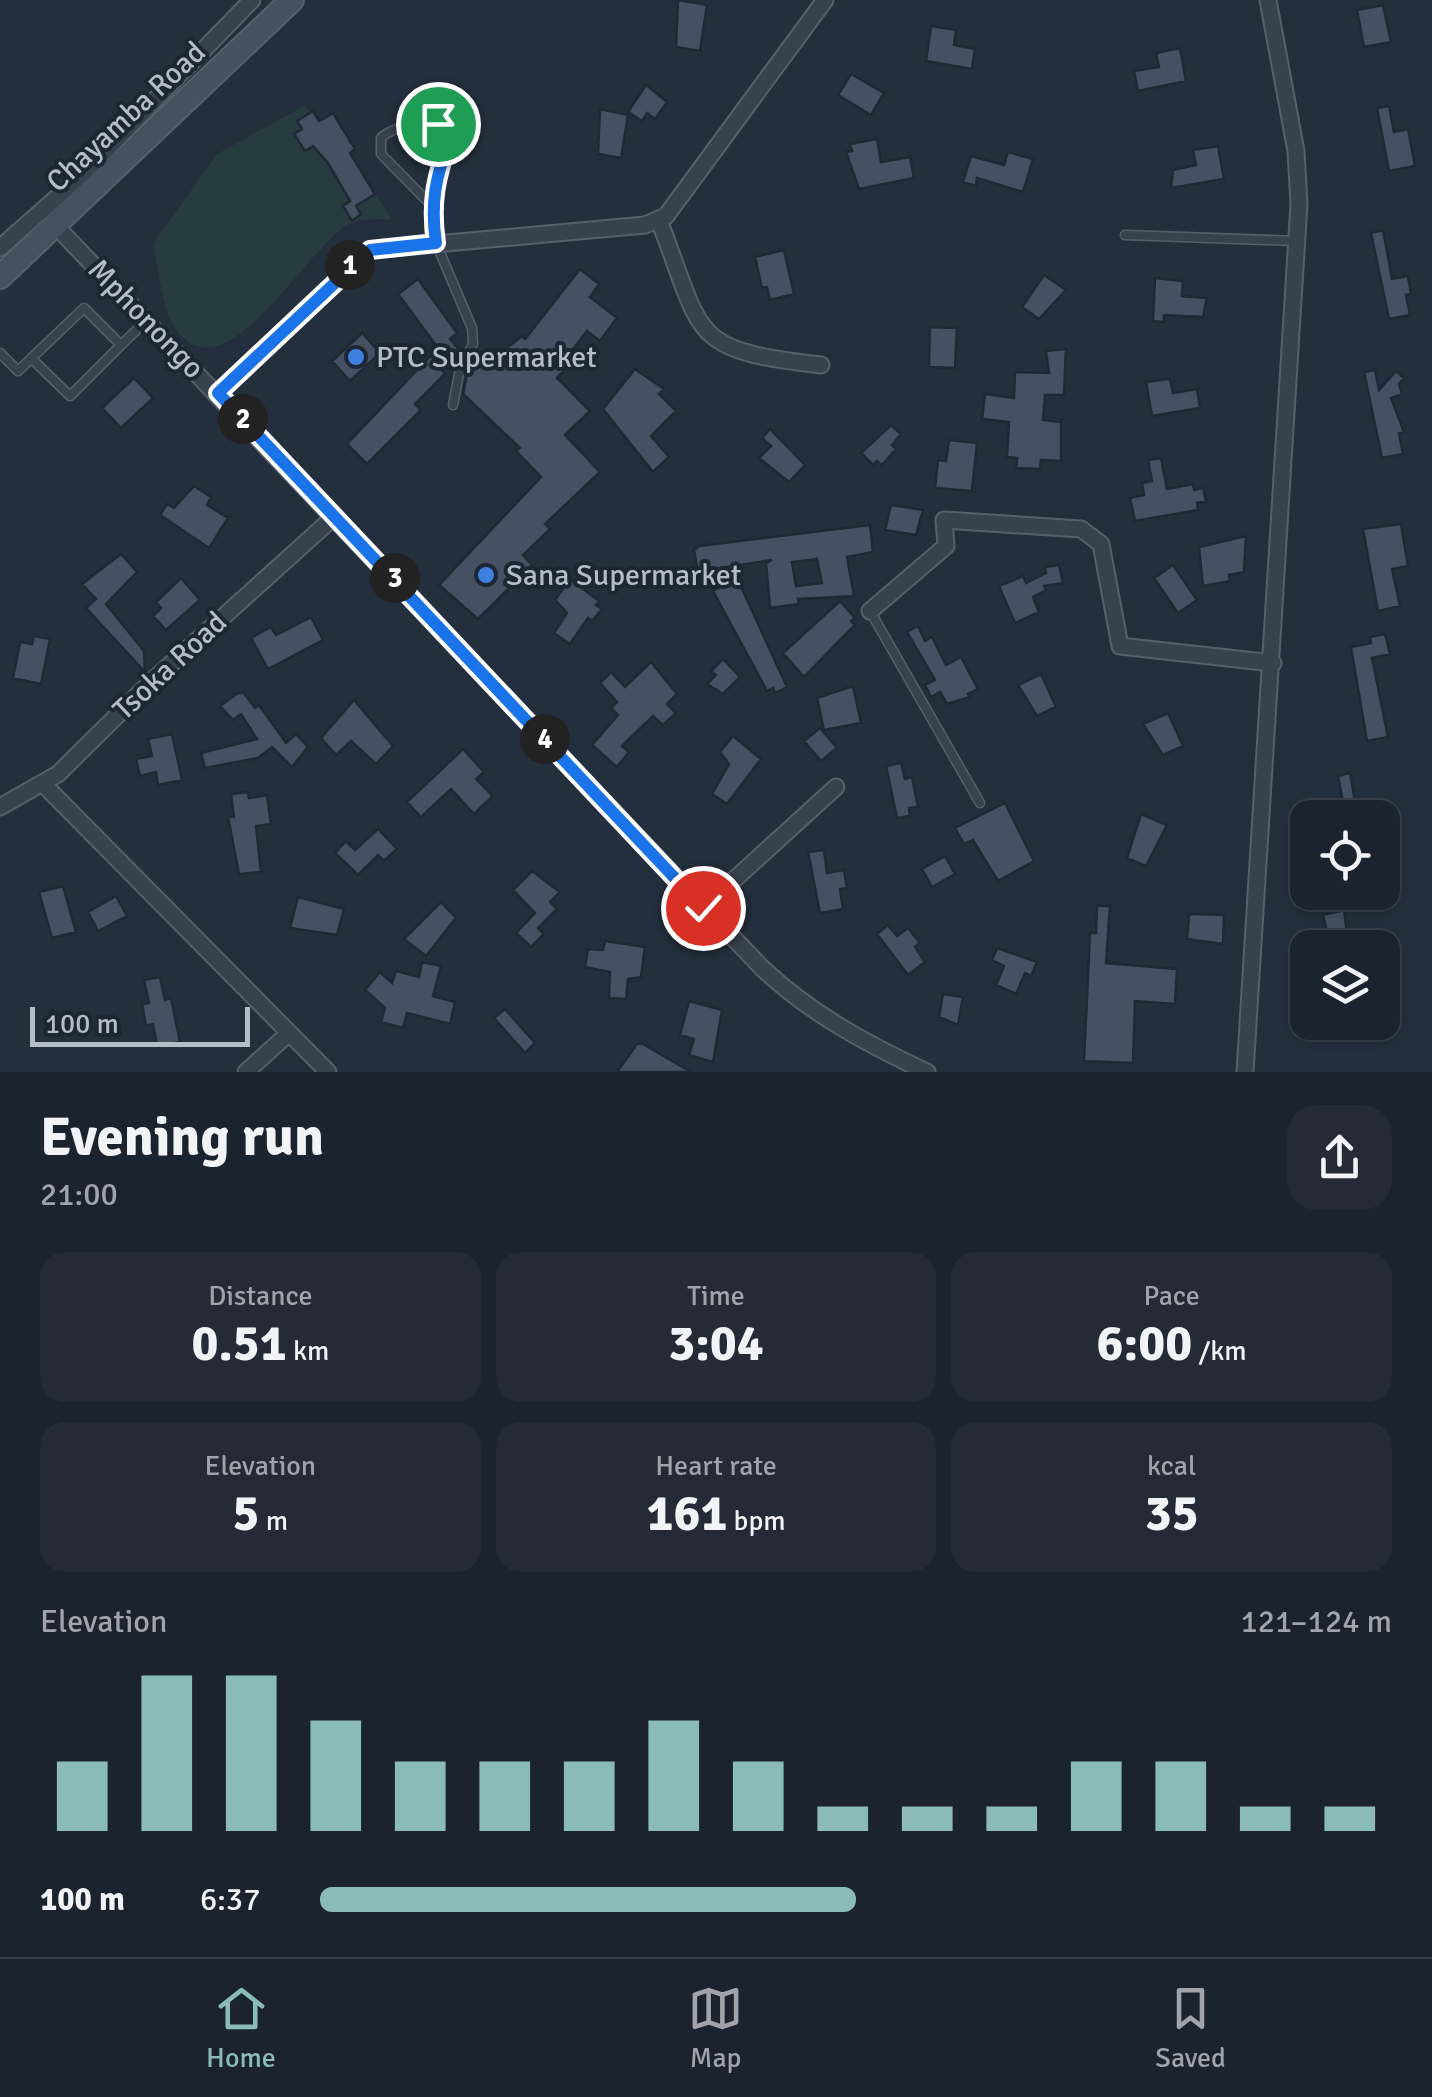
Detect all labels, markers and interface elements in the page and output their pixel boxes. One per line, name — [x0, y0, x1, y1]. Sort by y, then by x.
street label: Chayamba Road — [39, 34, 213, 200]
pin — [396, 82, 481, 167]
icon: arrive — [411, 97, 466, 152]
pin: 1 — [325, 240, 375, 290]
text: 1 — [342, 248, 358, 282]
street label: Mphonongo — [80, 252, 212, 386]
place label: PTC Supermarket — [376, 339, 597, 376]
marker: PTC Supermarket — [345, 346, 367, 368]
pin: 2 — [218, 394, 268, 444]
text: 2 — [235, 402, 251, 436]
pin: 3 — [370, 553, 420, 603]
place label: Sana Supermarket — [506, 557, 741, 594]
text: 3 — [387, 561, 403, 595]
marker: Sana Supermarket — [475, 564, 497, 586]
street label: Tsoka Road — [105, 604, 235, 728]
pin: 4 — [520, 714, 570, 764]
text: 4 — [537, 722, 553, 756]
map controls — [1290, 800, 1400, 1040]
button: locate — [1290, 800, 1400, 910]
pin — [661, 866, 746, 951]
icon: check — [676, 881, 731, 936]
button: layers — [1290, 930, 1400, 1040]
scale bar — [30, 1002, 250, 1046]
text: 100 m — [45, 1007, 119, 1041]
text: Evening run — [40, 1103, 324, 1171]
button: share — [1287, 1105, 1392, 1210]
text: 21:00 — [40, 1175, 118, 1214]
text: Distance — [208, 1279, 312, 1313]
text: Time — [687, 1279, 745, 1313]
text: Pace — [1143, 1279, 1200, 1313]
text: 0.51 — [191, 1313, 287, 1375]
text: 3:04 — [668, 1313, 764, 1375]
text: 6:00 — [1097, 1313, 1192, 1375]
text: km — [287, 1334, 329, 1368]
text: /km — [1192, 1334, 1247, 1368]
text: Elevation — [205, 1449, 316, 1483]
text: Heart rate — [655, 1449, 777, 1483]
text: kcal — [1147, 1449, 1196, 1483]
text: 5 — [233, 1483, 260, 1545]
text: 161 — [646, 1483, 727, 1545]
text: 35 — [1145, 1483, 1199, 1545]
text: m — [260, 1504, 288, 1538]
text: bpm — [727, 1504, 786, 1538]
text: Elevation — [40, 1602, 167, 1641]
text: 121–124 m — [1241, 1602, 1392, 1641]
text: 100 m — [40, 1880, 125, 1919]
text: 6:37 — [200, 1880, 260, 1919]
tab: Home — [206, 1981, 276, 2075]
tab: Map — [688, 1981, 743, 2075]
tab: Saved — [1155, 1981, 1226, 2075]

